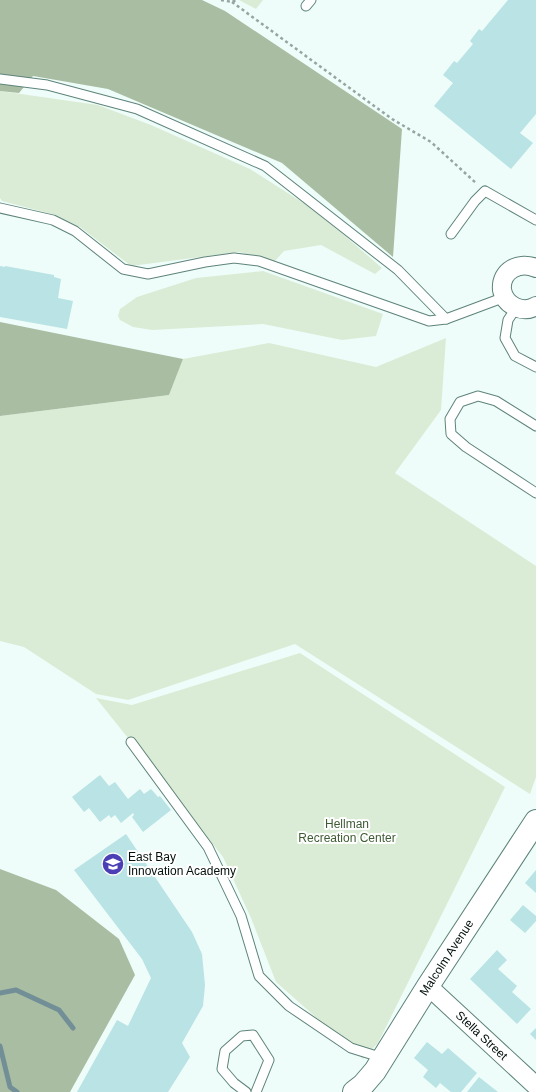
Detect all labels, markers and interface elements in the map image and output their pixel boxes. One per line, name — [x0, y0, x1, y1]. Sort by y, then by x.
park label: Hellman Recreation Center — [298, 817, 396, 845]
place label: East Bay Innovation Academy — [128, 850, 236, 878]
school or university icon: East Bay Innovation Academy — [100, 851, 126, 877]
street label: Malcolm Avenue — [417, 917, 477, 998]
street label: Stella Street — [453, 1008, 511, 1063]

